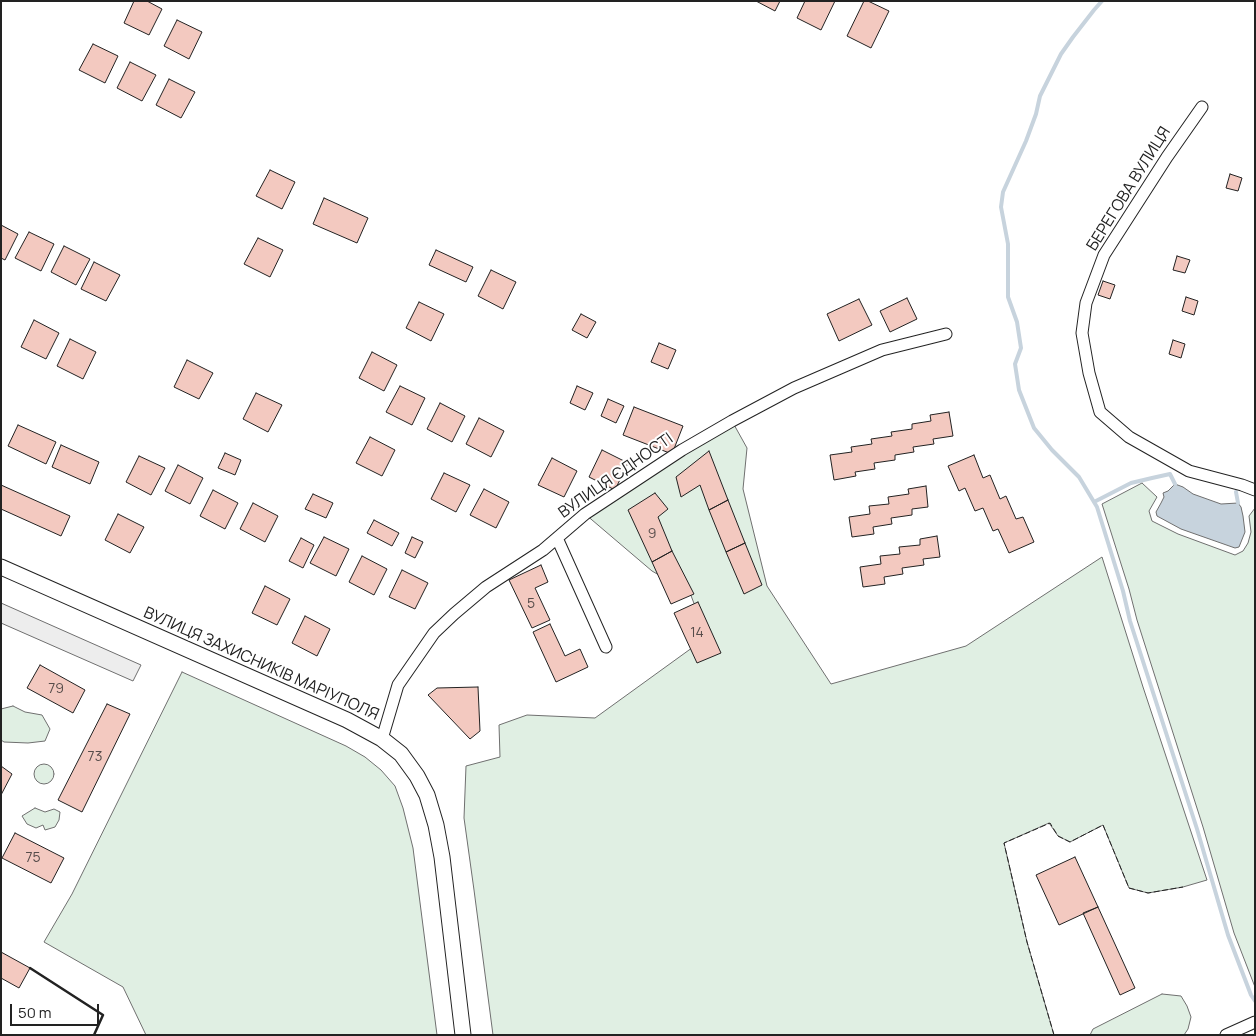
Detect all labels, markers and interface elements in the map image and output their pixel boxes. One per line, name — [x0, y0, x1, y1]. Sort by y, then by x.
street label: БЕРЕГОВА ВУЛИЦЯ — [1083, 123, 1175, 255]
street label: ВУЛИЦЯ ЄДНОСТІ — [555, 429, 677, 523]
house number: 9 — [648, 526, 656, 542]
house number: 5 — [527, 596, 535, 612]
street label: ВУЛИЦЯ ЗАХИСНИКІВ МАРІУПОЛЯ — [140, 603, 382, 725]
house number: 14 — [690, 625, 704, 641]
house number: 79 — [48, 681, 64, 697]
house number: 73 — [88, 749, 102, 765]
house number: 75 — [25, 850, 41, 866]
scale bar — [12, 994, 101, 1026]
text: 50 m — [18, 1002, 52, 1023]

